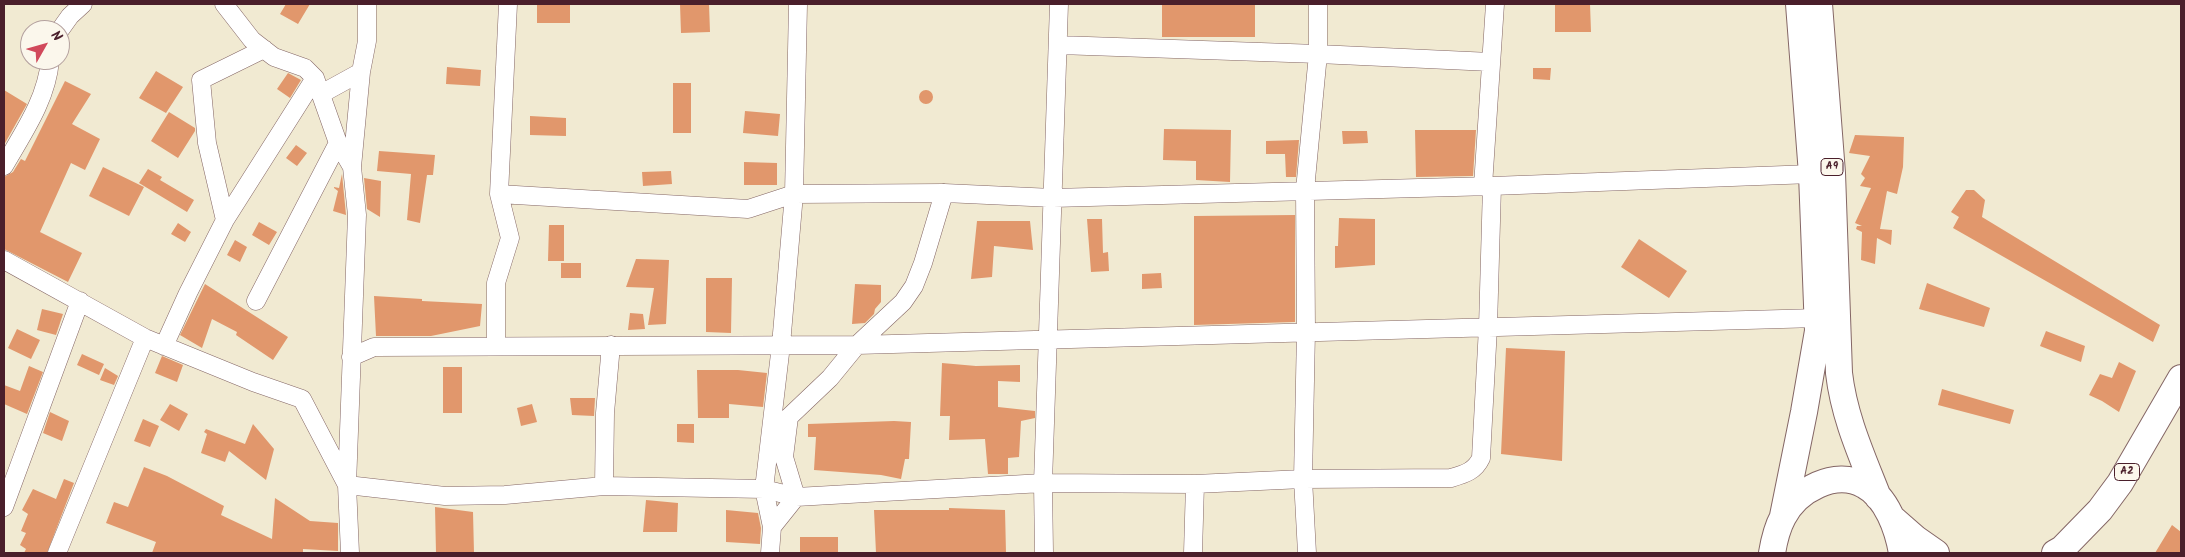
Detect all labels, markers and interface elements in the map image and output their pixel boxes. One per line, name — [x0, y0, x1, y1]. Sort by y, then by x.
north arrow — [20, 20, 70, 70]
text: N — [45, 26, 67, 47]
road number: A9 — [1821, 158, 1843, 176]
road number: A2 — [2114, 464, 2140, 481]

